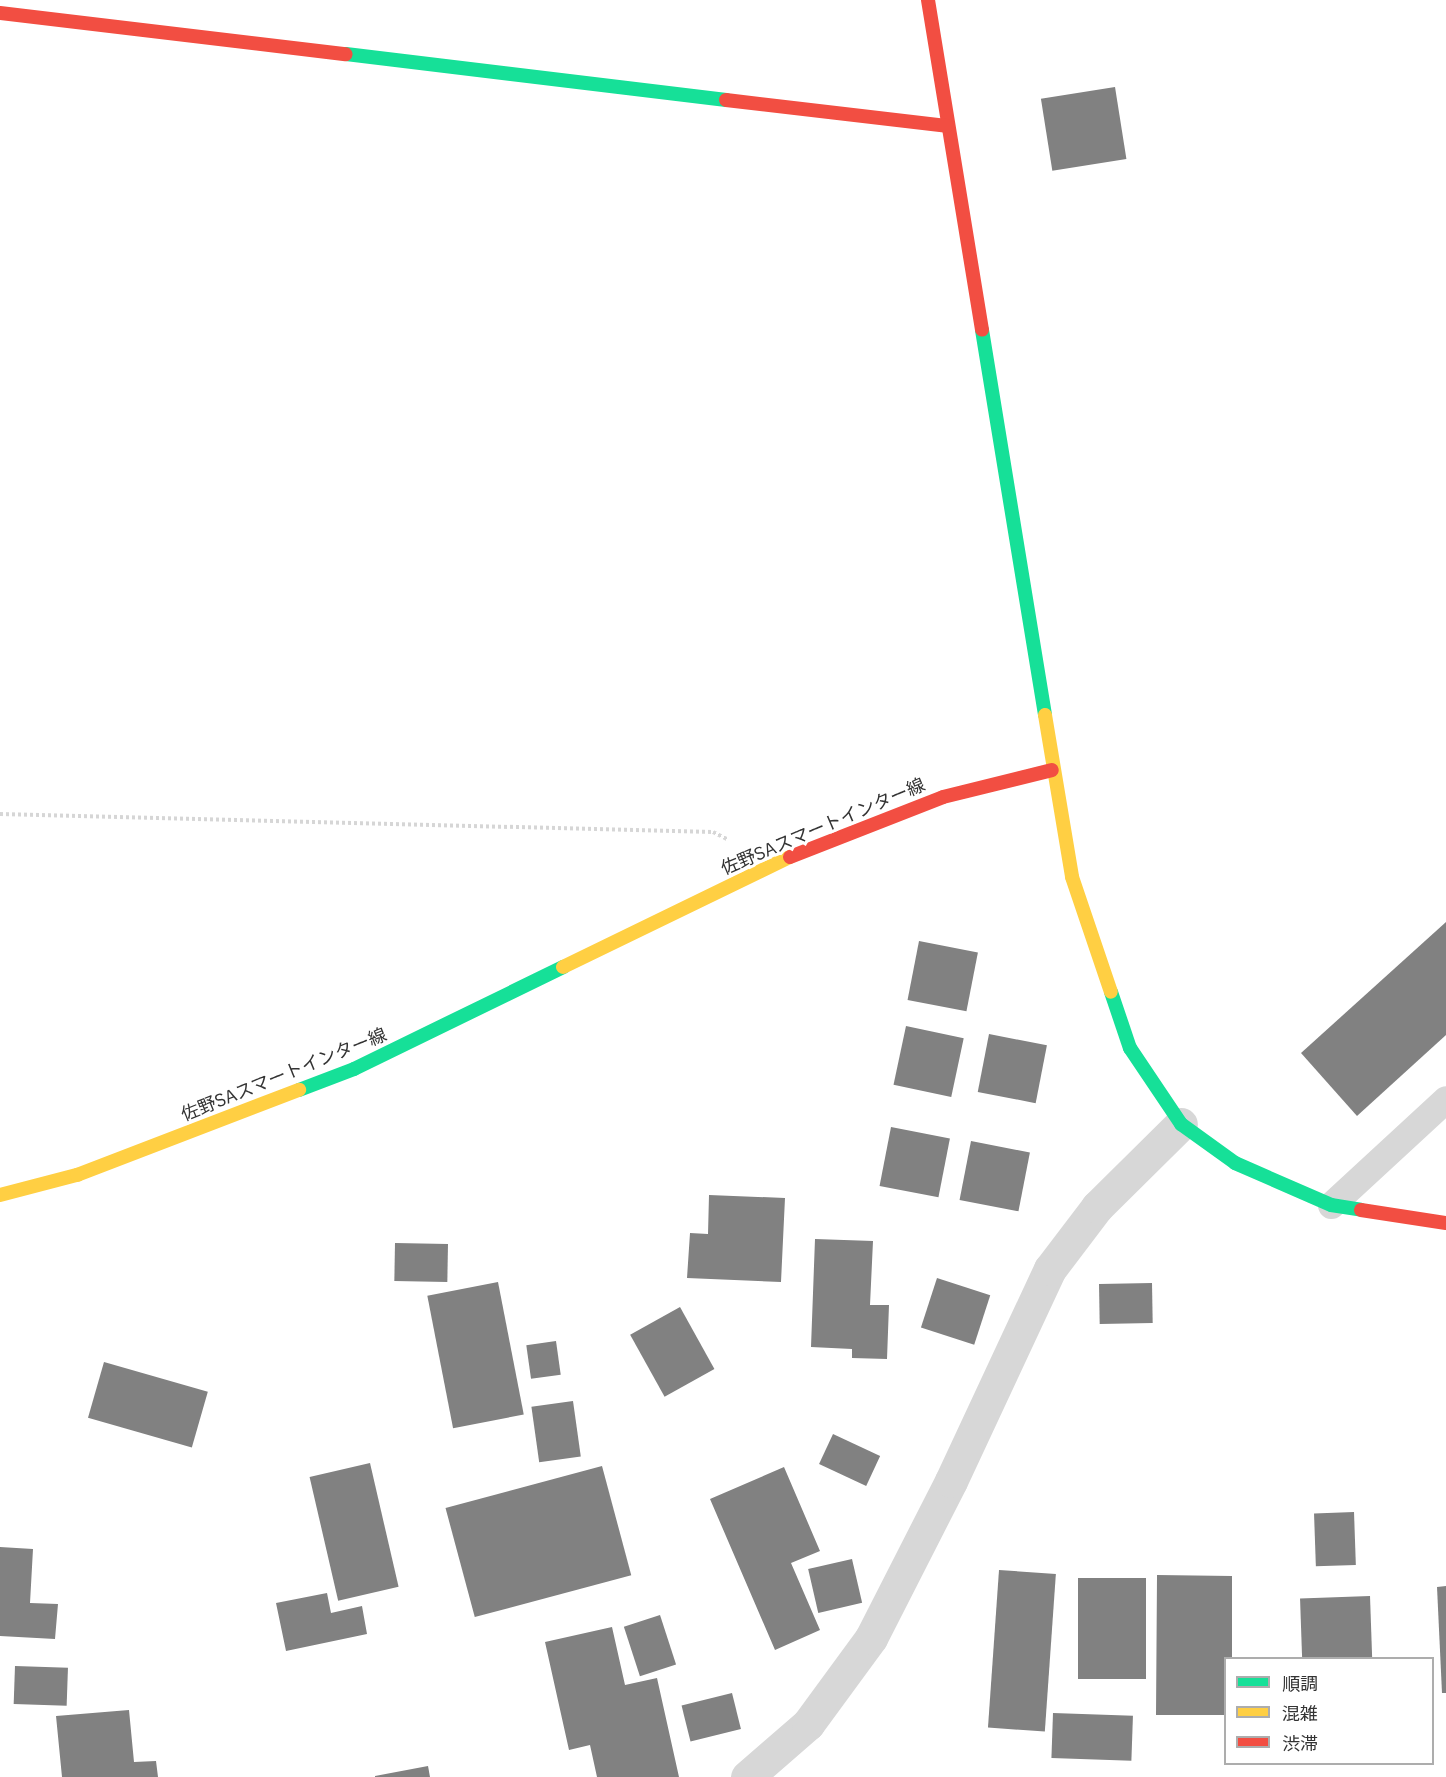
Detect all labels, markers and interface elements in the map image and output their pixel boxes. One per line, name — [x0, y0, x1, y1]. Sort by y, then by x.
street label: 佐野SAスマートインター線 — [718, 774, 928, 880]
street label: 佐野SAスマートインター線 — [178, 1024, 390, 1126]
legend — [1224, 1657, 1434, 1765]
text: 順調 — [1282, 1672, 1318, 1695]
text: 混雑 — [1282, 1702, 1318, 1725]
text: 渋滞 — [1282, 1732, 1318, 1755]

